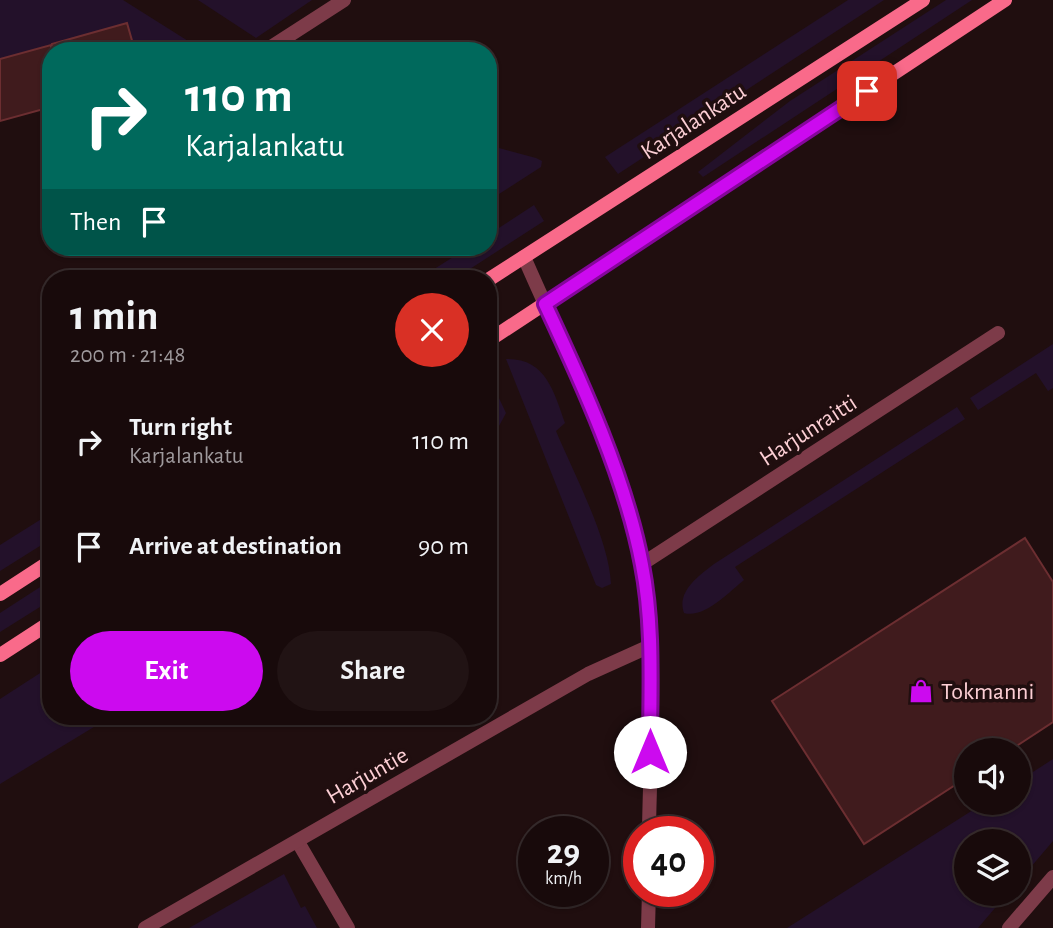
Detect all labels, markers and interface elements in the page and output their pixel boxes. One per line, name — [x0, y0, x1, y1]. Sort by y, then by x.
pin — [837, 61, 897, 121]
icon: right — [70, 70, 161, 161]
text: 110 m — [185, 72, 293, 121]
icon: arrive — [848, 72, 886, 110]
street label: Karjalankatu — [637, 79, 750, 164]
text: Karjalankatu — [185, 130, 344, 162]
icon: arrive — [135, 203, 173, 241]
text: Then — [70, 209, 121, 235]
button: close — [395, 293, 469, 367]
text: 1 min — [70, 295, 159, 337]
text: 200 m · 21:48 — [70, 344, 185, 367]
street label: Harjunraitti — [756, 391, 861, 471]
text: Turn right — [129, 414, 232, 440]
icon: right — [70, 423, 108, 461]
text: 110 m — [412, 428, 469, 454]
text: Karjalankatu — [129, 445, 244, 468]
icon: arrive — [70, 528, 108, 566]
text: Arrive at destination — [129, 533, 342, 559]
text: 90 m — [418, 533, 469, 559]
button: Exit — [70, 631, 263, 711]
button: Share — [277, 631, 469, 711]
shop icon: Tokmanni — [907, 677, 935, 705]
place label: Tokmanni — [941, 680, 1034, 704]
position arrow — [613, 715, 687, 789]
map controls — [954, 738, 1031, 906]
button: sound — [954, 738, 1031, 815]
street label: Harjuntie — [323, 743, 412, 809]
speed limit sign: 40 — [623, 816, 714, 907]
button: layers — [954, 829, 1031, 906]
text: 29 — [547, 835, 580, 870]
text: km/h — [545, 870, 582, 888]

